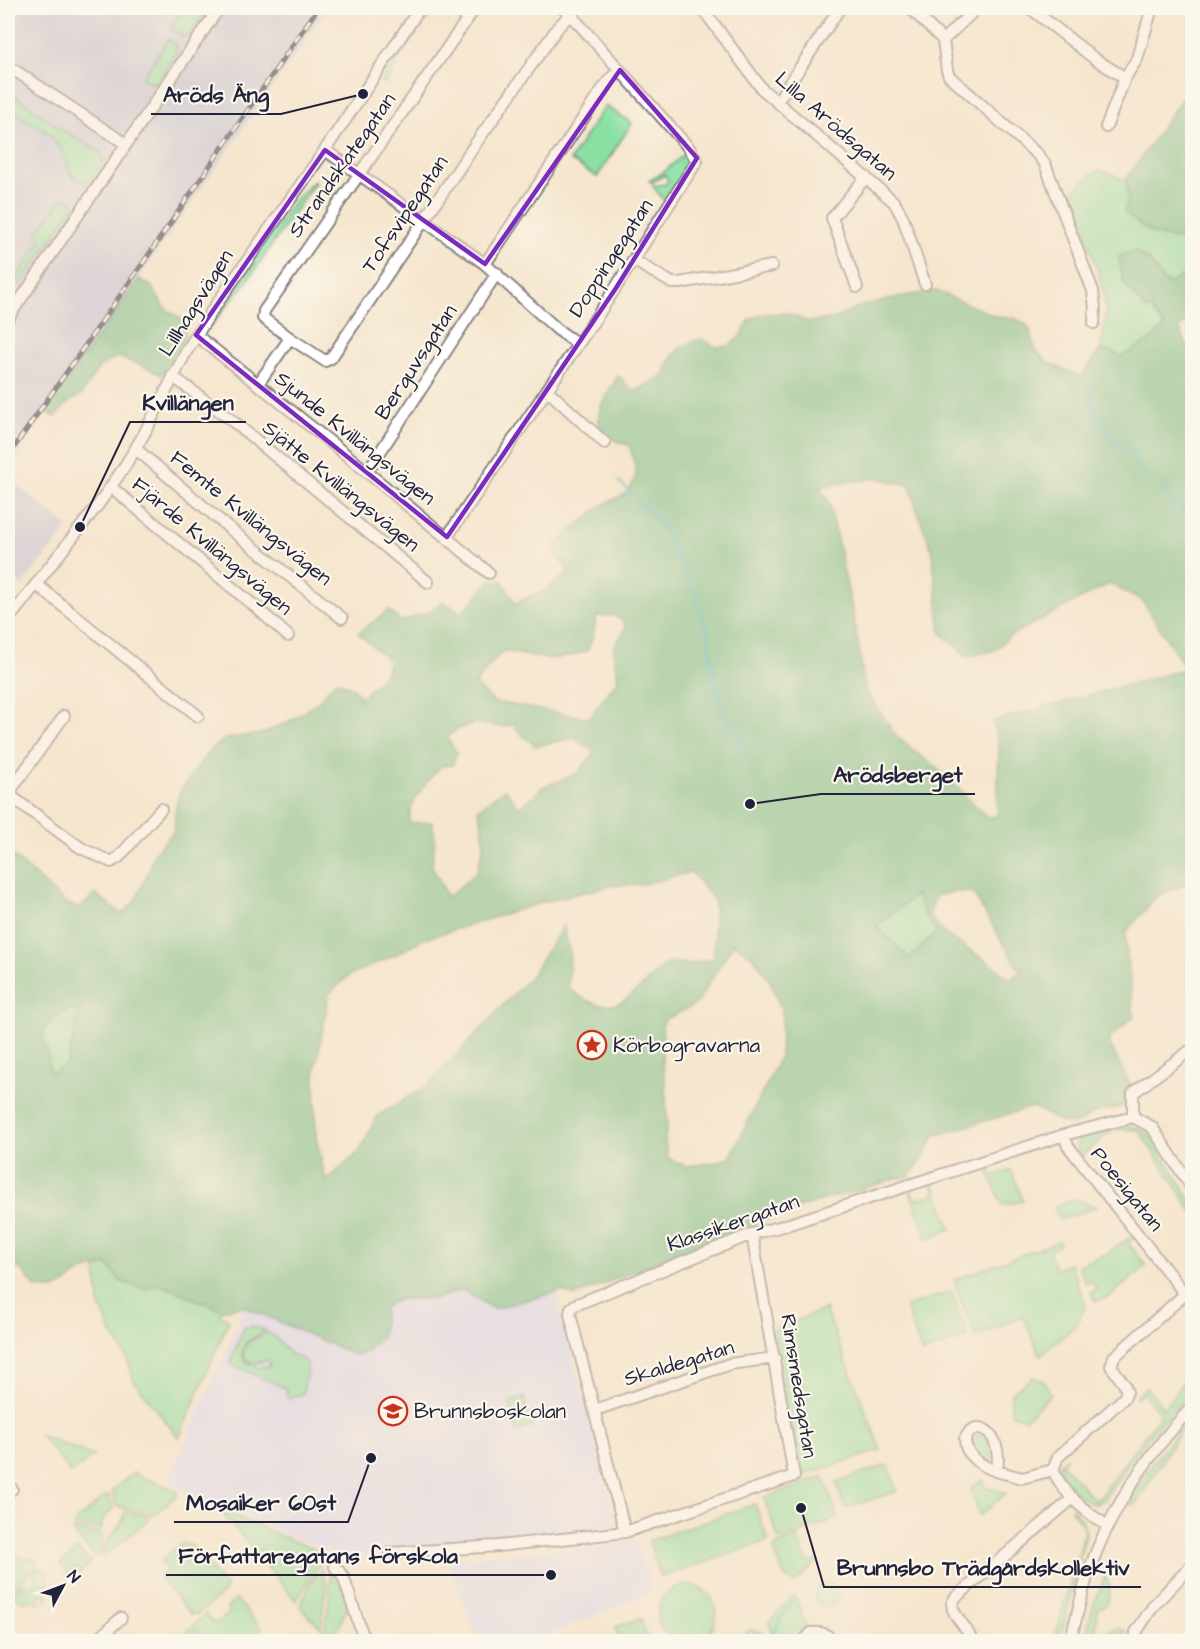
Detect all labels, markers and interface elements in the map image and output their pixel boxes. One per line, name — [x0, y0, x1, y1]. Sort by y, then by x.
street label: Lilla Arödsgatan — [768, 65, 903, 189]
callout: Aröds Äng — [151, 74, 281, 114]
text: Aröds Äng — [163, 80, 270, 112]
street label: Strandskategatan — [281, 87, 404, 244]
street label: Tofsvipegatan — [355, 149, 457, 280]
street label: Doppingegatan — [562, 193, 662, 324]
street label: Lillhagsvägen — [152, 244, 242, 363]
street label: Berguvsgatan — [368, 299, 466, 426]
street label: Sjunde Kvillängsvägen — [267, 364, 442, 513]
callout: Kvillängen — [130, 382, 246, 422]
text: Kvillängen — [142, 388, 234, 420]
street label: Sjätte Kvillängsvägen — [255, 413, 426, 560]
street label: Femte Kvillängsvägen — [163, 444, 338, 594]
street label: Fjärde Kvillängsvägen — [124, 470, 298, 623]
callout: Arödsberget — [821, 754, 975, 794]
text: Arödsberget — [833, 760, 964, 792]
place icon: Körbogravarna — [576, 1029, 608, 1061]
place label: Körbogravarna — [613, 1031, 760, 1062]
street label: Poesigatan — [1082, 1140, 1170, 1239]
street label: Klassikergatan — [663, 1187, 804, 1261]
street label: Rimsmedsgatan — [771, 1312, 825, 1460]
street label: Skaldegatan — [620, 1333, 738, 1395]
school or university icon: Brunnsboskolan — [377, 1395, 409, 1427]
place label: Brunnsboskolan — [414, 1397, 566, 1426]
callout: Mosaiker 60st — [174, 1482, 348, 1522]
text: Mosaiker 60st — [186, 1488, 337, 1519]
callout: Författaregatans förskola — [166, 1535, 470, 1575]
text: Författaregatans förskola — [178, 1541, 459, 1573]
callout: Brunnsbo Trädgårdskollektiv — [824, 1547, 1141, 1587]
text: Brunnsbo Trädgårdskollektiv — [837, 1553, 1130, 1585]
north arrow — [33, 1556, 93, 1616]
text: N — [62, 1566, 85, 1588]

